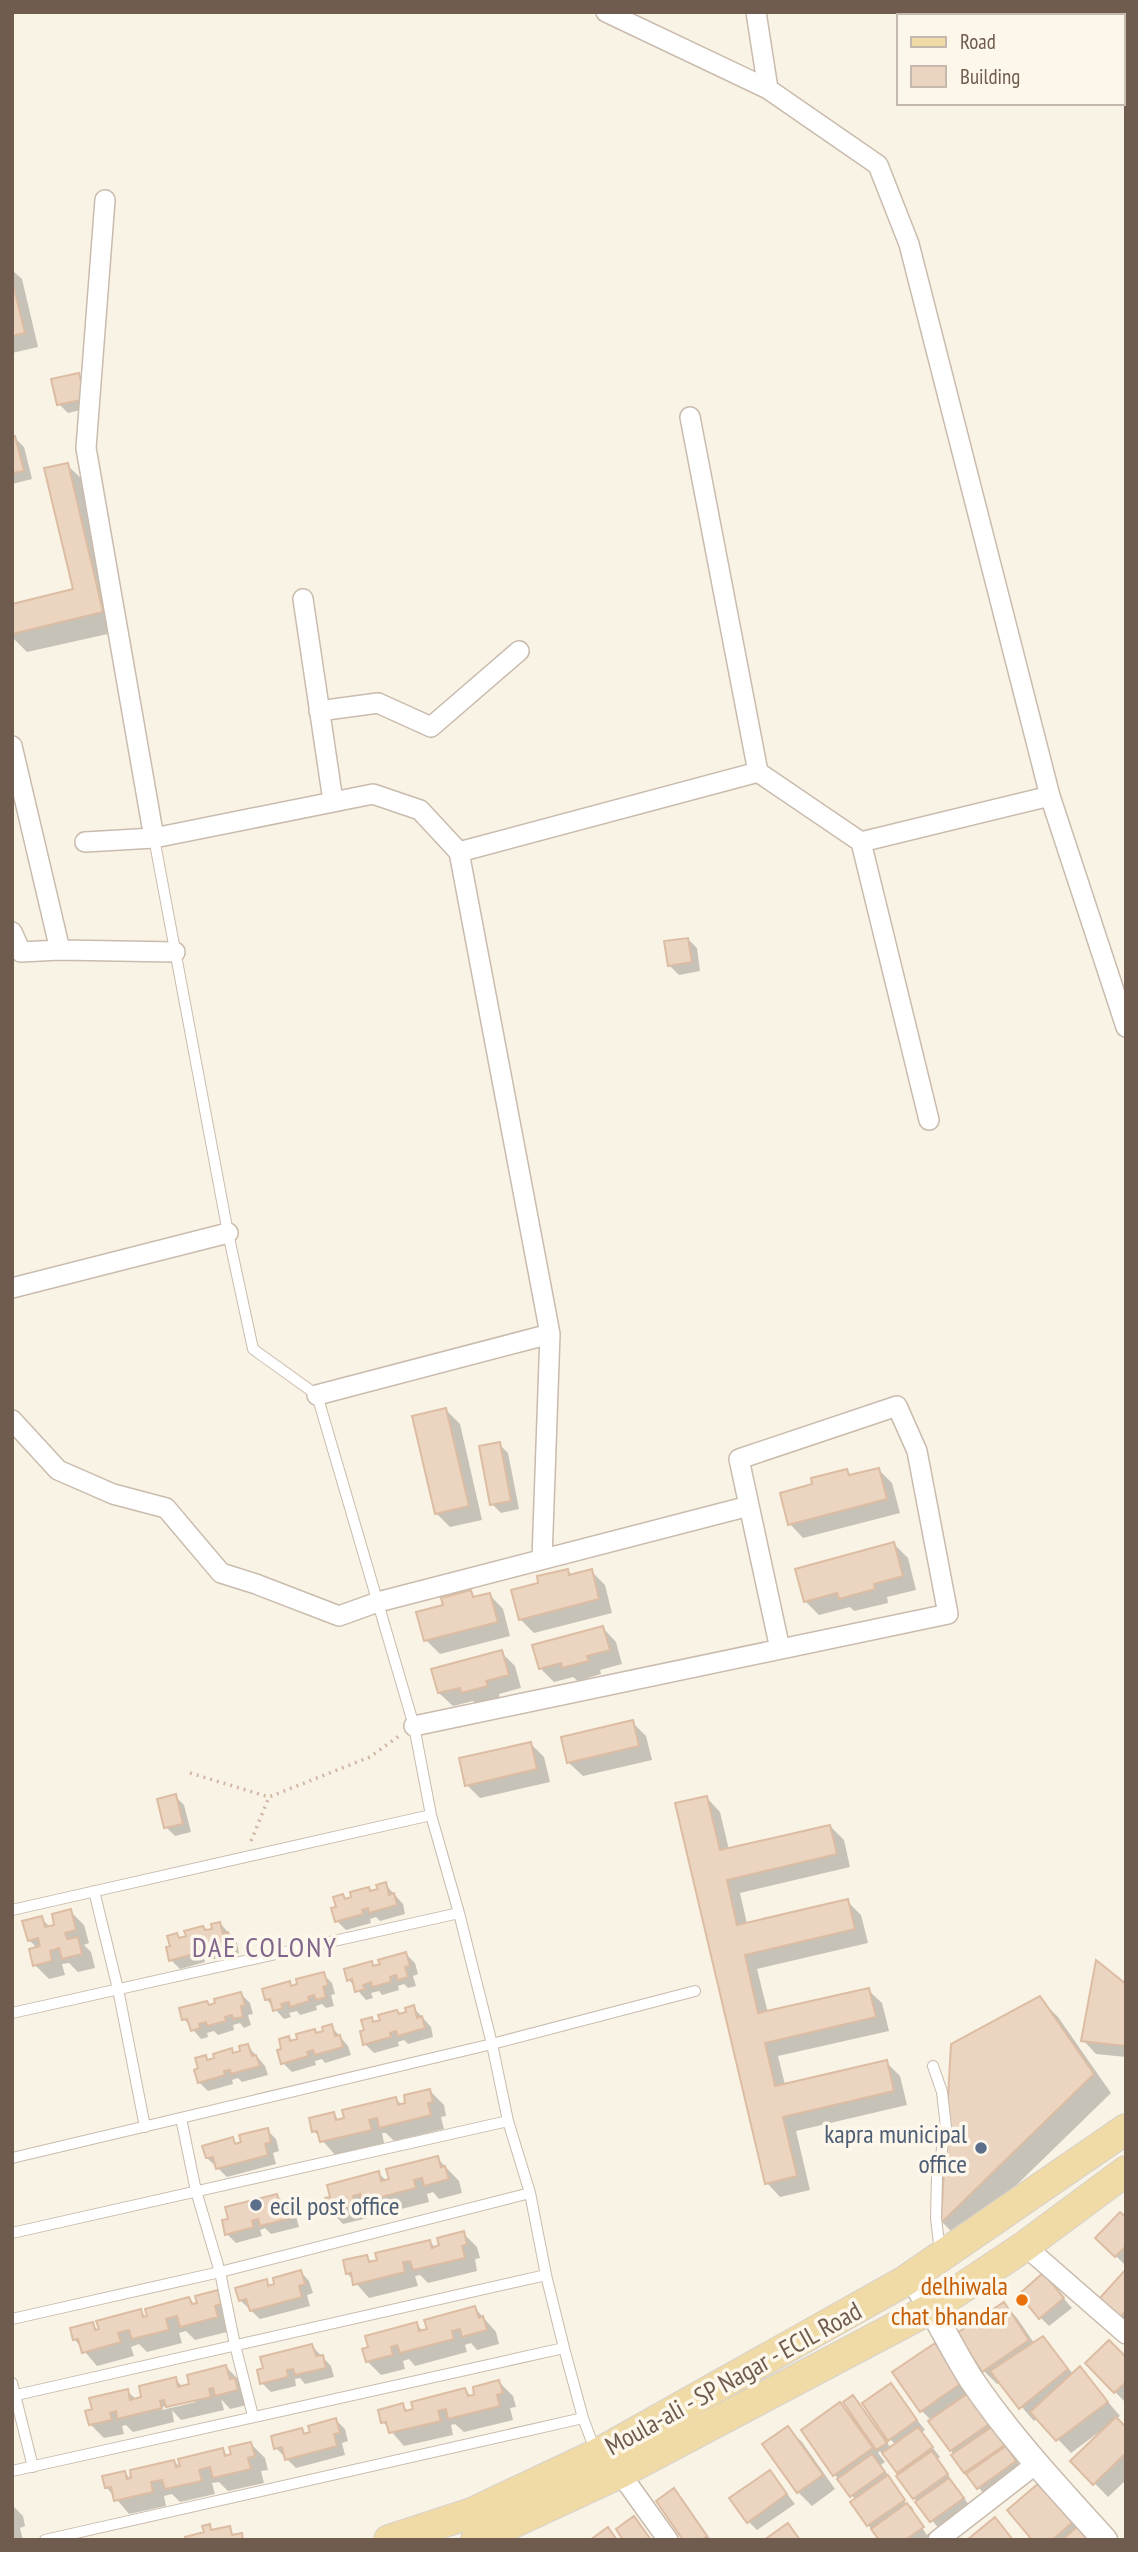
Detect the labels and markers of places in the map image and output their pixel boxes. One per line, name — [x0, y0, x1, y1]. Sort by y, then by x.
place label: kapra municipal office — [824, 2117, 967, 2180]
marker: kapra municipal office — [973, 2140, 989, 2156]
place label: ecil post office — [270, 2189, 400, 2222]
marker: ecil post office — [248, 2197, 264, 2213]
place label: delhiwala chat bhandar — [891, 2269, 1008, 2332]
marker: delhiwala chat bhandar — [1014, 2292, 1030, 2308]

